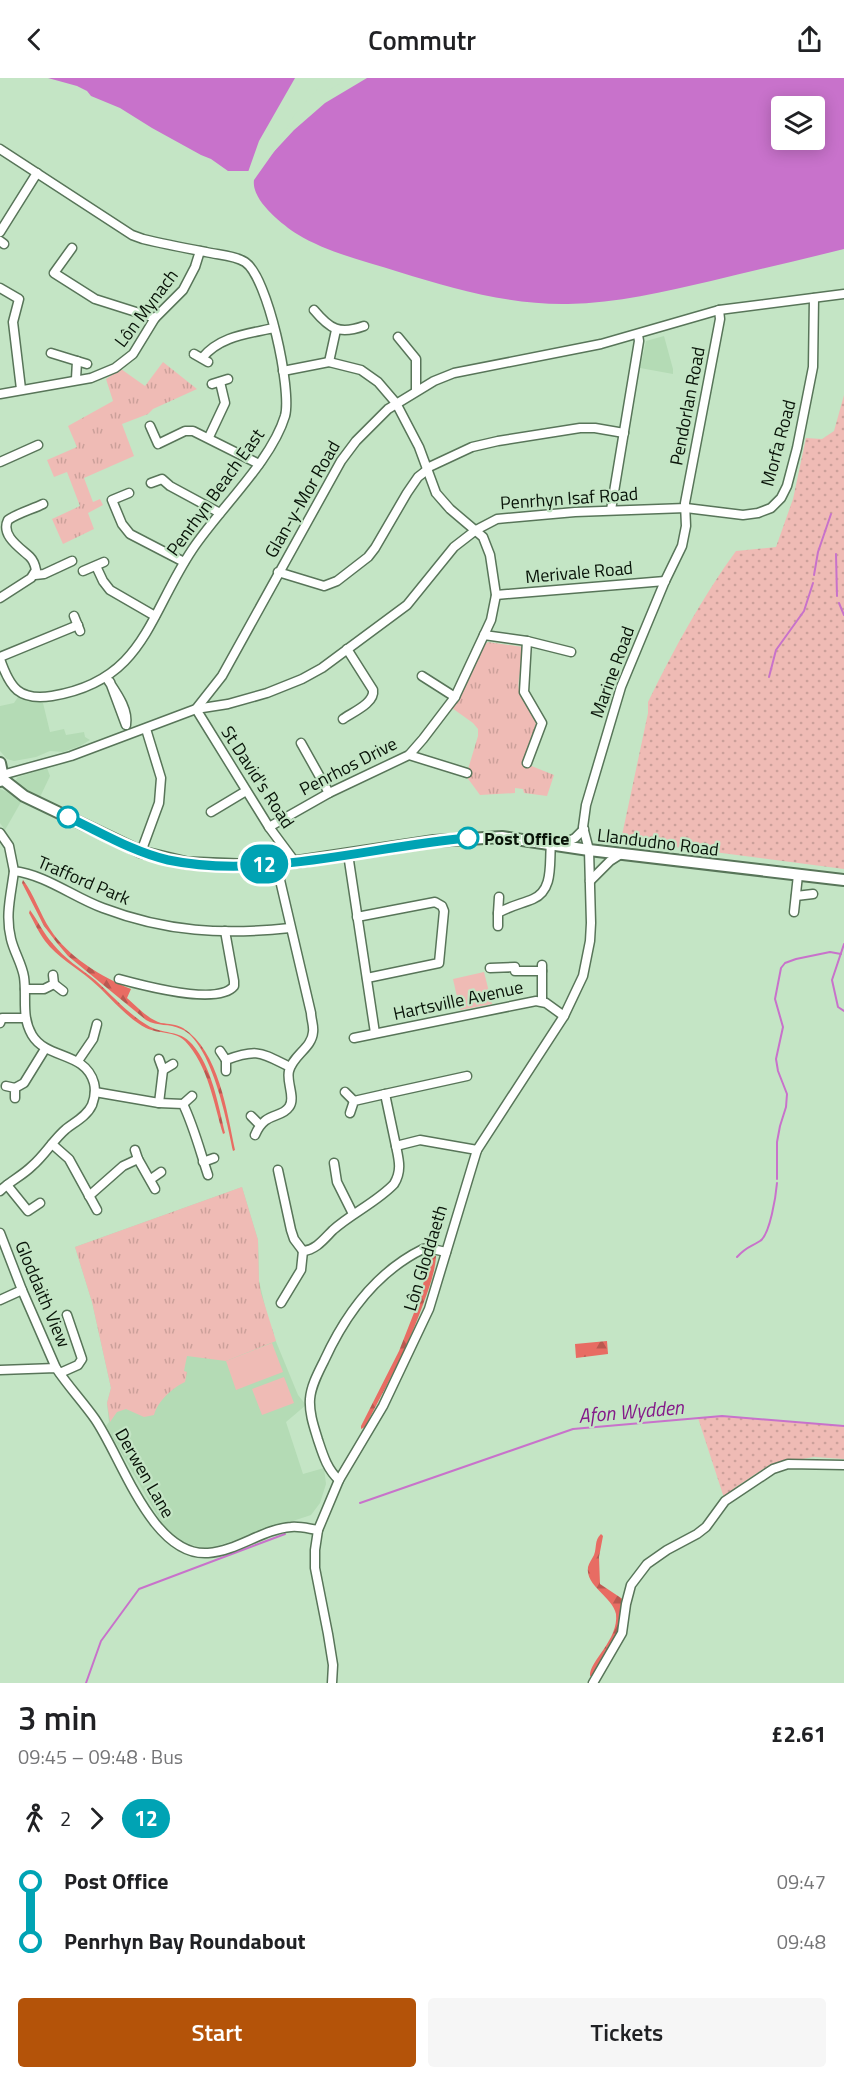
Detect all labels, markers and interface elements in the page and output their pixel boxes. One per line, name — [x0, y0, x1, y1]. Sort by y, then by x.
text: Commutr — [368, 19, 476, 60]
icon: back — [18, 23, 51, 56]
icon: share — [793, 23, 826, 56]
map controls — [771, 96, 825, 150]
button: layers — [771, 96, 825, 150]
street label: Lôn Mynach — [108, 263, 184, 353]
street label: Pendorlan Road — [662, 344, 712, 468]
street label: Morfa Road — [753, 397, 803, 489]
street label: Penrhyn Beach East — [159, 422, 271, 561]
street label: Glan-y-Mor Road — [257, 435, 347, 563]
street label: Penrhyn Isaf Road — [499, 480, 639, 516]
street label: Merivale Road — [524, 554, 634, 590]
street label: Marine Road — [583, 622, 641, 722]
street label: St David's Road — [215, 720, 301, 834]
street label: Penrhos Drive — [294, 730, 402, 802]
unlabelled marker — [57, 806, 79, 828]
street label: Llandudno Road — [596, 821, 720, 863]
place label: Post Office — [484, 825, 570, 852]
marker: Post Office — [457, 827, 479, 849]
line badge: 12 — [237, 844, 291, 884]
street label: Trafford Park — [33, 848, 135, 912]
text: 12 — [252, 848, 276, 880]
street label: Hartsville Avenue — [391, 973, 525, 1027]
street label: Lôn Gloddaeth — [396, 1202, 454, 1314]
street label: Gloddaith View — [8, 1236, 78, 1352]
water label: Afon Wydden — [577, 1391, 686, 1431]
street label: Derwen Lane — [108, 1423, 182, 1523]
text: 3 min — [18, 1693, 97, 1743]
text: £2.61 — [771, 1717, 826, 1751]
text: 09:45 – 09:48 · Bus — [18, 1741, 183, 1772]
icon: walk — [18, 1802, 51, 1835]
icon: forward — [80, 1802, 113, 1835]
text: 12 — [134, 1802, 158, 1834]
text: 2 — [60, 1803, 71, 1834]
text: Post Office — [64, 1864, 169, 1898]
text: 09:47 — [777, 1866, 826, 1897]
text: Penrhyn Bay Roundabout — [64, 1924, 306, 1958]
text: 09:48 — [777, 1926, 826, 1957]
button: Start — [18, 1998, 416, 2067]
button: Tickets — [428, 1998, 826, 2067]

